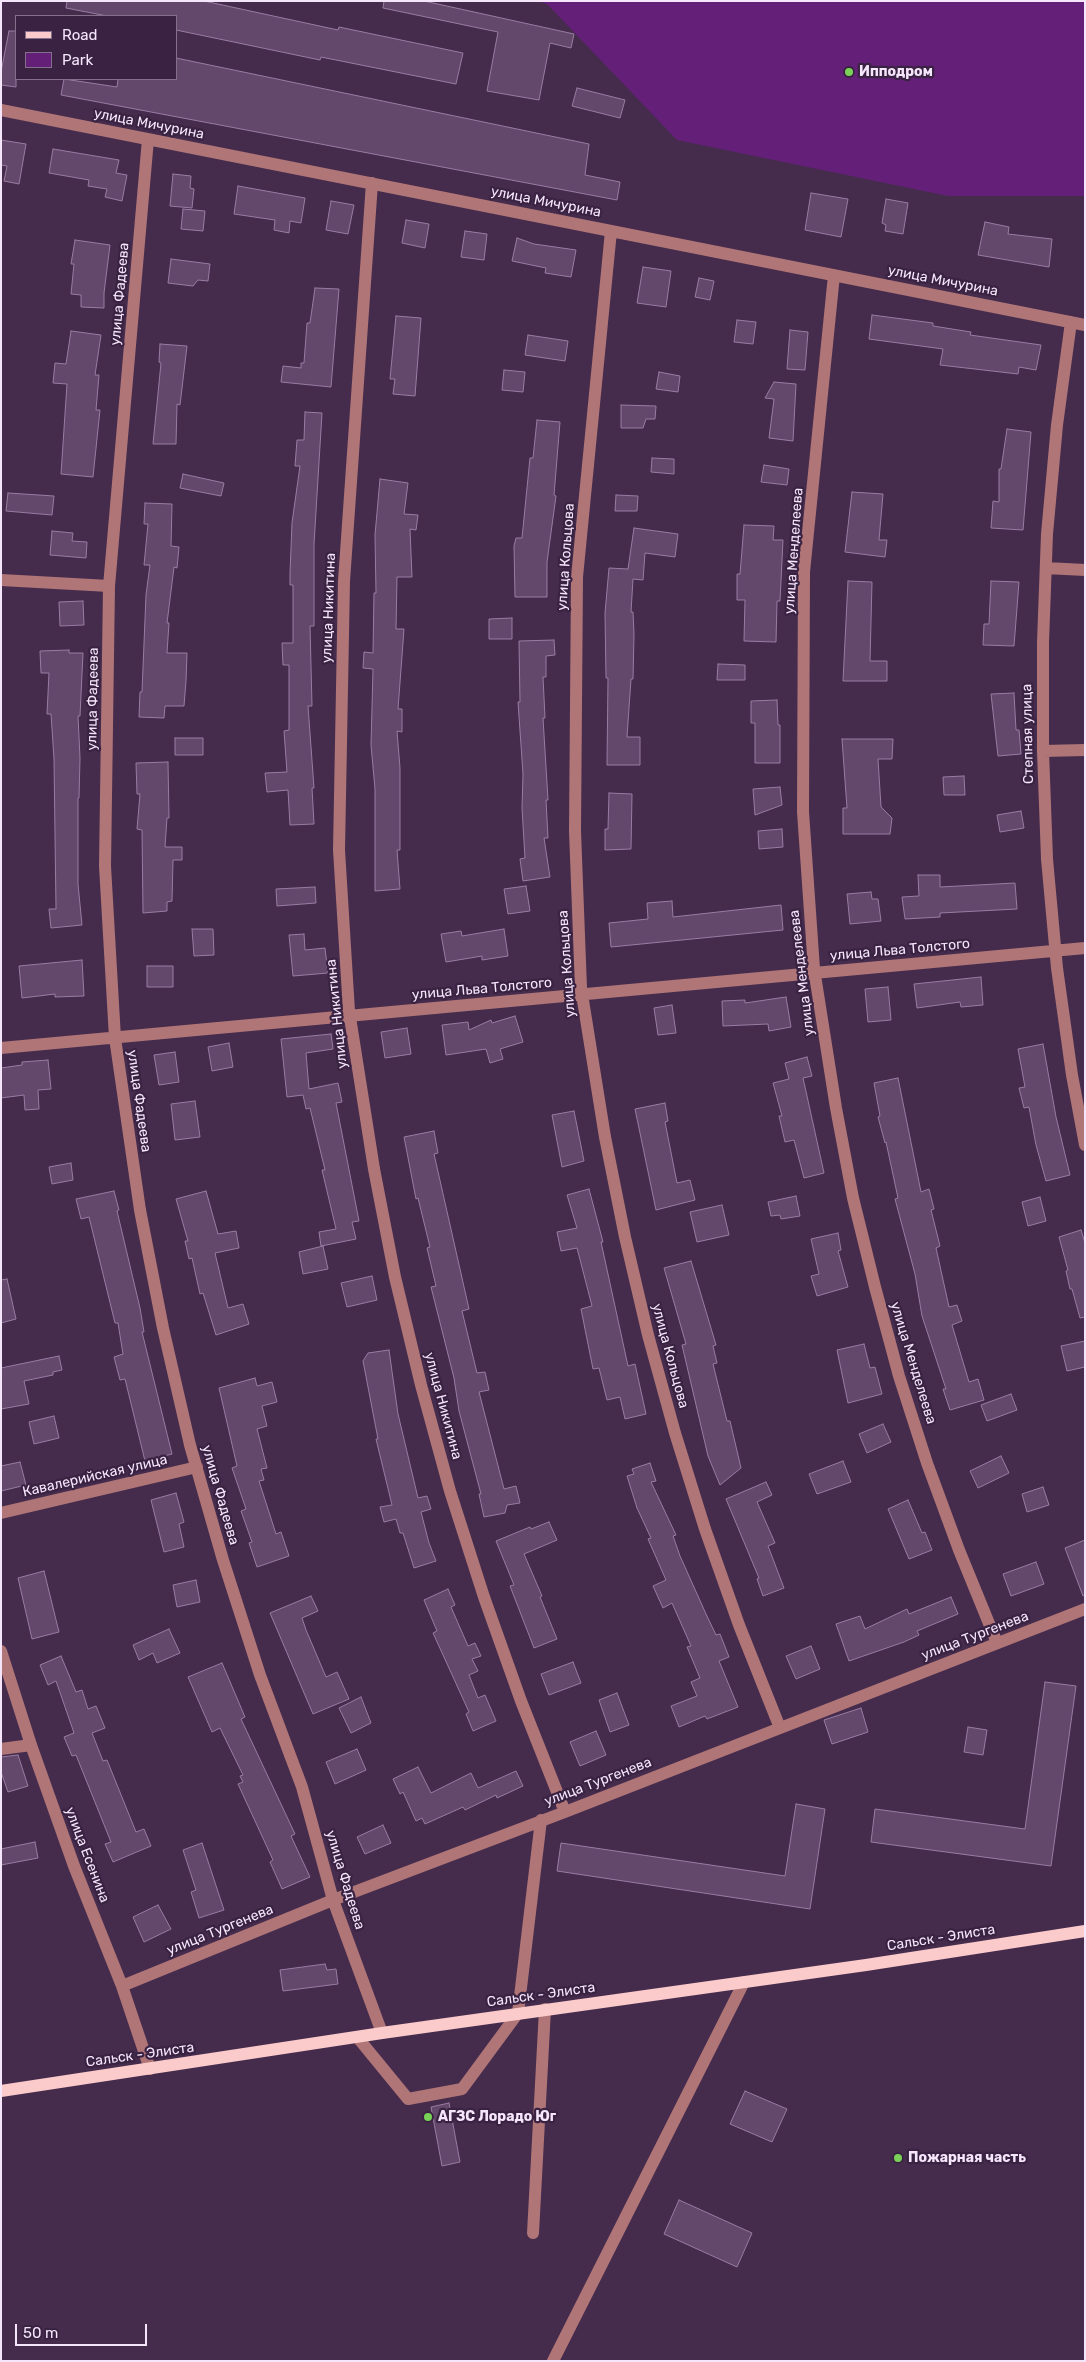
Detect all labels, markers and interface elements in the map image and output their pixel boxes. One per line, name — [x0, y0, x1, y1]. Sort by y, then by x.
legend — [15, 15, 178, 80]
text: Road — [62, 26, 98, 44]
text: Park — [62, 51, 93, 69]
place label: Ипподром — [859, 64, 933, 80]
marker: Ипподром — [843, 66, 855, 78]
street label: улица Мичурина — [93, 105, 205, 143]
street label: улица Мичурина — [490, 183, 602, 221]
street label: улица Фадеева — [107, 242, 133, 346]
street label: улица Мичурина — [887, 262, 999, 300]
street label: улица Менделеева — [781, 487, 807, 615]
street label: улица Кольцова — [554, 503, 578, 611]
street label: улица Никитина — [319, 553, 339, 663]
street label: улица Фадеева — [84, 647, 102, 751]
street label: Степная улица — [1019, 684, 1037, 784]
street label: улица Менделеева — [786, 909, 818, 1037]
street label: улица Кольцова — [555, 910, 579, 1018]
street label: улица Льва Толстого — [829, 936, 971, 964]
street label: улица Никитина — [323, 958, 351, 1070]
street label: улица Льва Толстого — [411, 975, 553, 1003]
street label: улица Фадеева — [124, 1049, 154, 1153]
street label: улица Менделеева — [886, 1300, 940, 1426]
street label: улица Кольцова — [648, 1302, 692, 1410]
street label: улица Никитина — [421, 1351, 465, 1461]
street label: улица Фадеева — [198, 1443, 242, 1547]
street label: Кавалерийская улица — [21, 1451, 169, 1501]
street label: улица Тургенева — [919, 1608, 1031, 1664]
street label: улица Тургенева — [542, 1754, 654, 1810]
street label: улица Есенина — [61, 1805, 113, 1905]
street label: улица Фадеева — [322, 1828, 368, 1932]
street label: улица Тургенева — [164, 1901, 276, 1959]
street label: Сальск - Элиста — [886, 1921, 996, 1955]
street label: Сальск - Элиста — [486, 1979, 596, 2011]
street label: Сальск - Элиста — [85, 2039, 195, 2071]
place label: АГЗС Лорадо Юг — [438, 2109, 556, 2125]
marker: АГЗС Лорадо Юг — [422, 2111, 434, 2123]
place label: Пожарная часть — [908, 2150, 1026, 2166]
marker: Пожарная часть — [892, 2152, 904, 2164]
scale bar — [18, 2314, 150, 2346]
text: 50 m — [23, 2324, 58, 2342]

